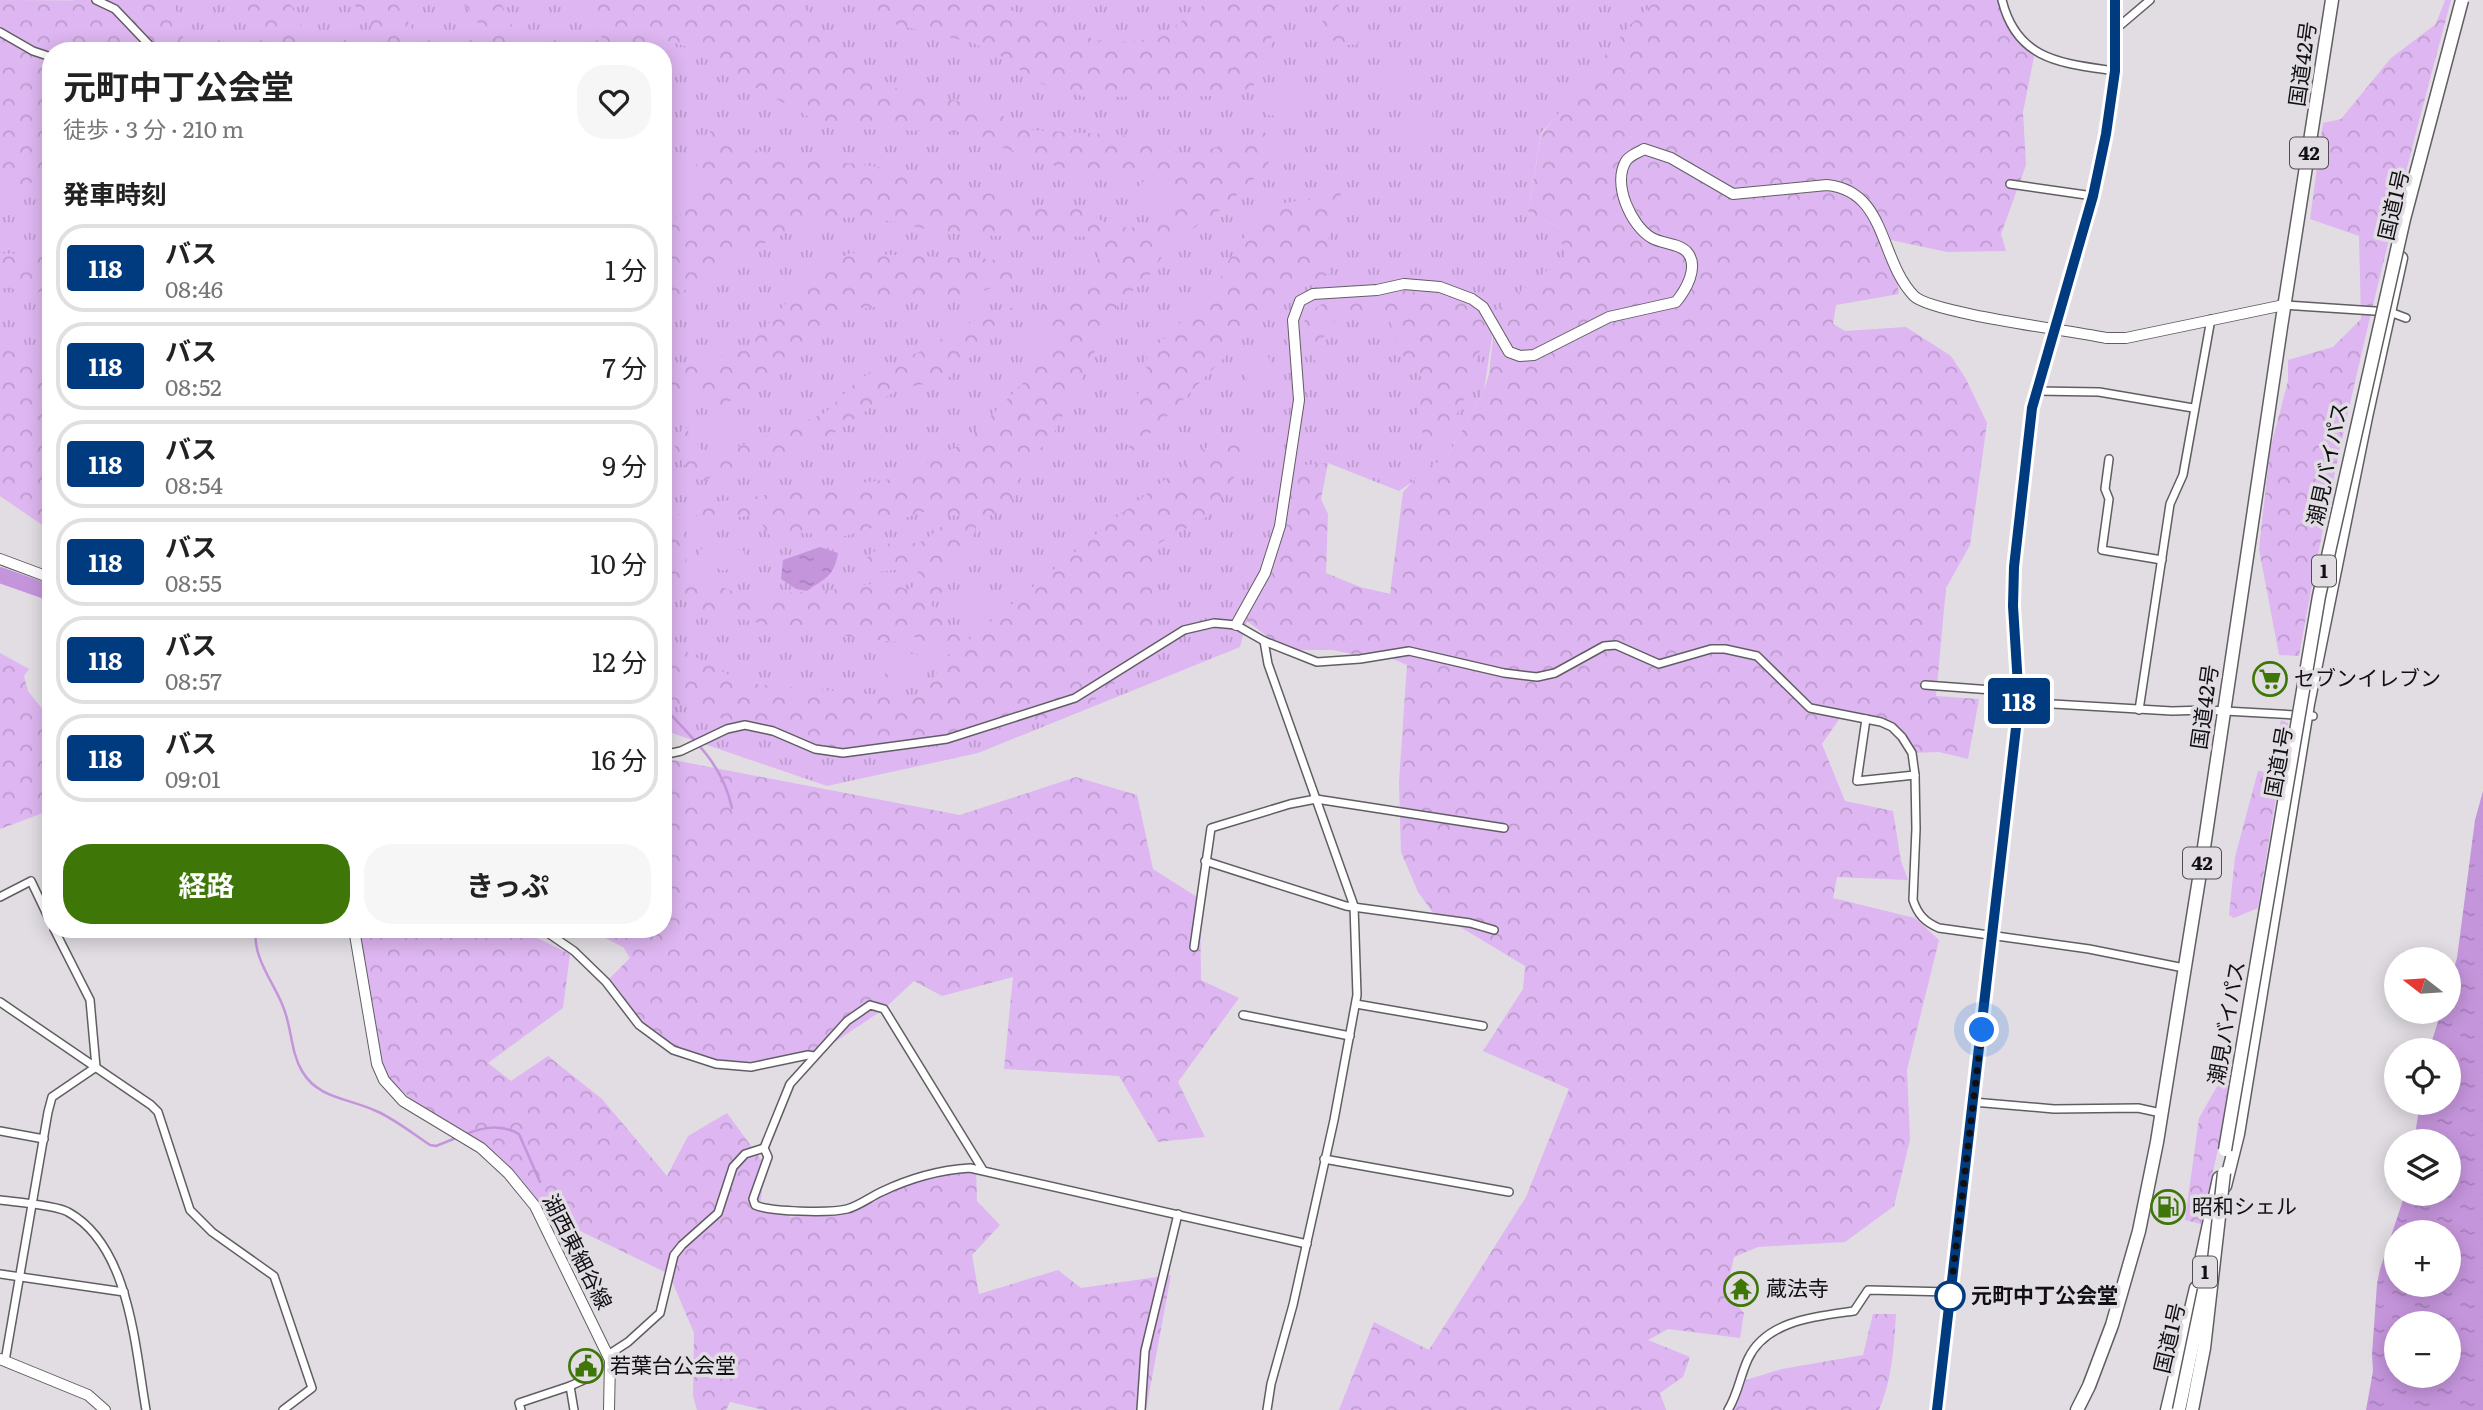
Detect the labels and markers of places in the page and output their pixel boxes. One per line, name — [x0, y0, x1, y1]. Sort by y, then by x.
supermarket icon: セブンイレブン — [2251, 660, 2289, 698]
place label: セブンイレブン — [2294, 661, 2441, 692]
fuel station icon: 昭和シェル — [2149, 1188, 2187, 1226]
place label: 昭和シェル — [2192, 1189, 2297, 1220]
temple icon: 蔵法寺 — [1722, 1270, 1760, 1308]
place label: 蔵法寺 — [1766, 1271, 1829, 1302]
place label: 元町中丁公会堂 — [1971, 1278, 2118, 1309]
marker: 元町中丁公会堂 — [1935, 1281, 1965, 1311]
public building icon: 若葉台公会堂 — [567, 1347, 605, 1385]
place label: 若葉台公会堂 — [610, 1348, 736, 1379]

